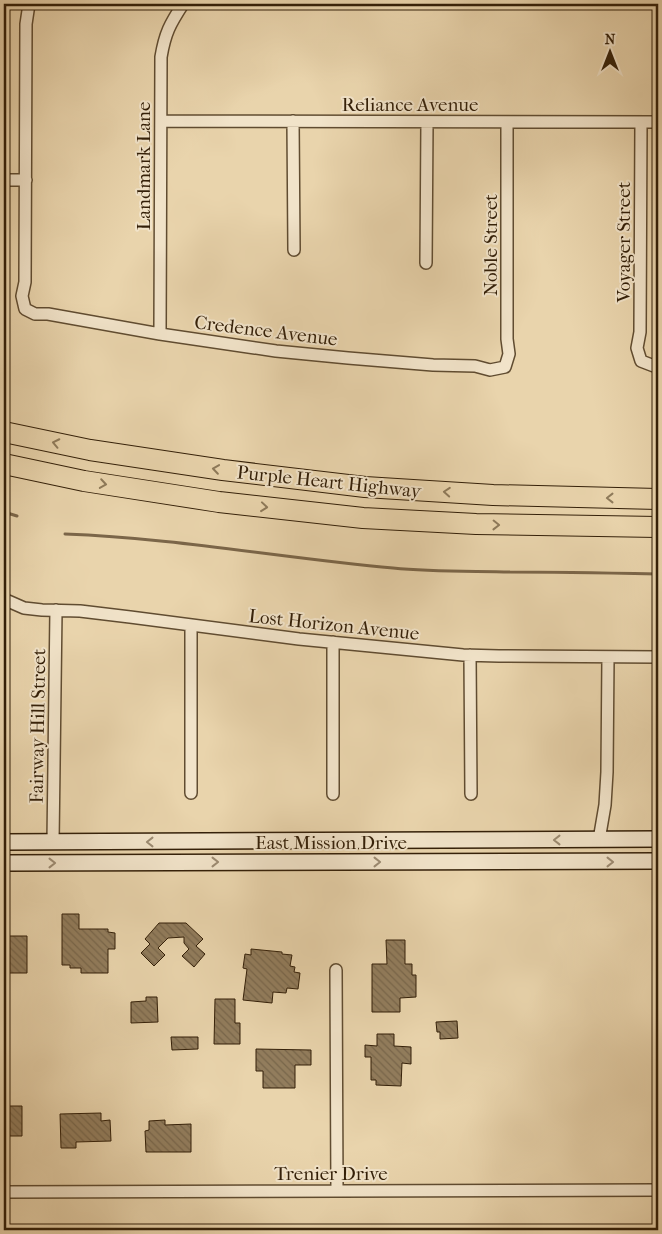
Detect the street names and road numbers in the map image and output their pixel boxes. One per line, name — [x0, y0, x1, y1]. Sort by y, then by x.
street label: Reliance Avenue — [342, 94, 478, 116]
street label: Landmark Lane — [133, 102, 155, 230]
street label: Voyager Street — [613, 181, 635, 303]
street label: Noble Street — [480, 194, 502, 296]
street label: Credence Avenue — [193, 311, 339, 351]
street label: Purple Heart Highway — [236, 461, 423, 503]
street label: Lost Horizon Avenue — [248, 605, 420, 645]
street label: Fairway Hill Street — [26, 648, 50, 804]
street label: East Mission Drive — [255, 832, 407, 854]
street label: Trenier Drive — [274, 1163, 388, 1185]

